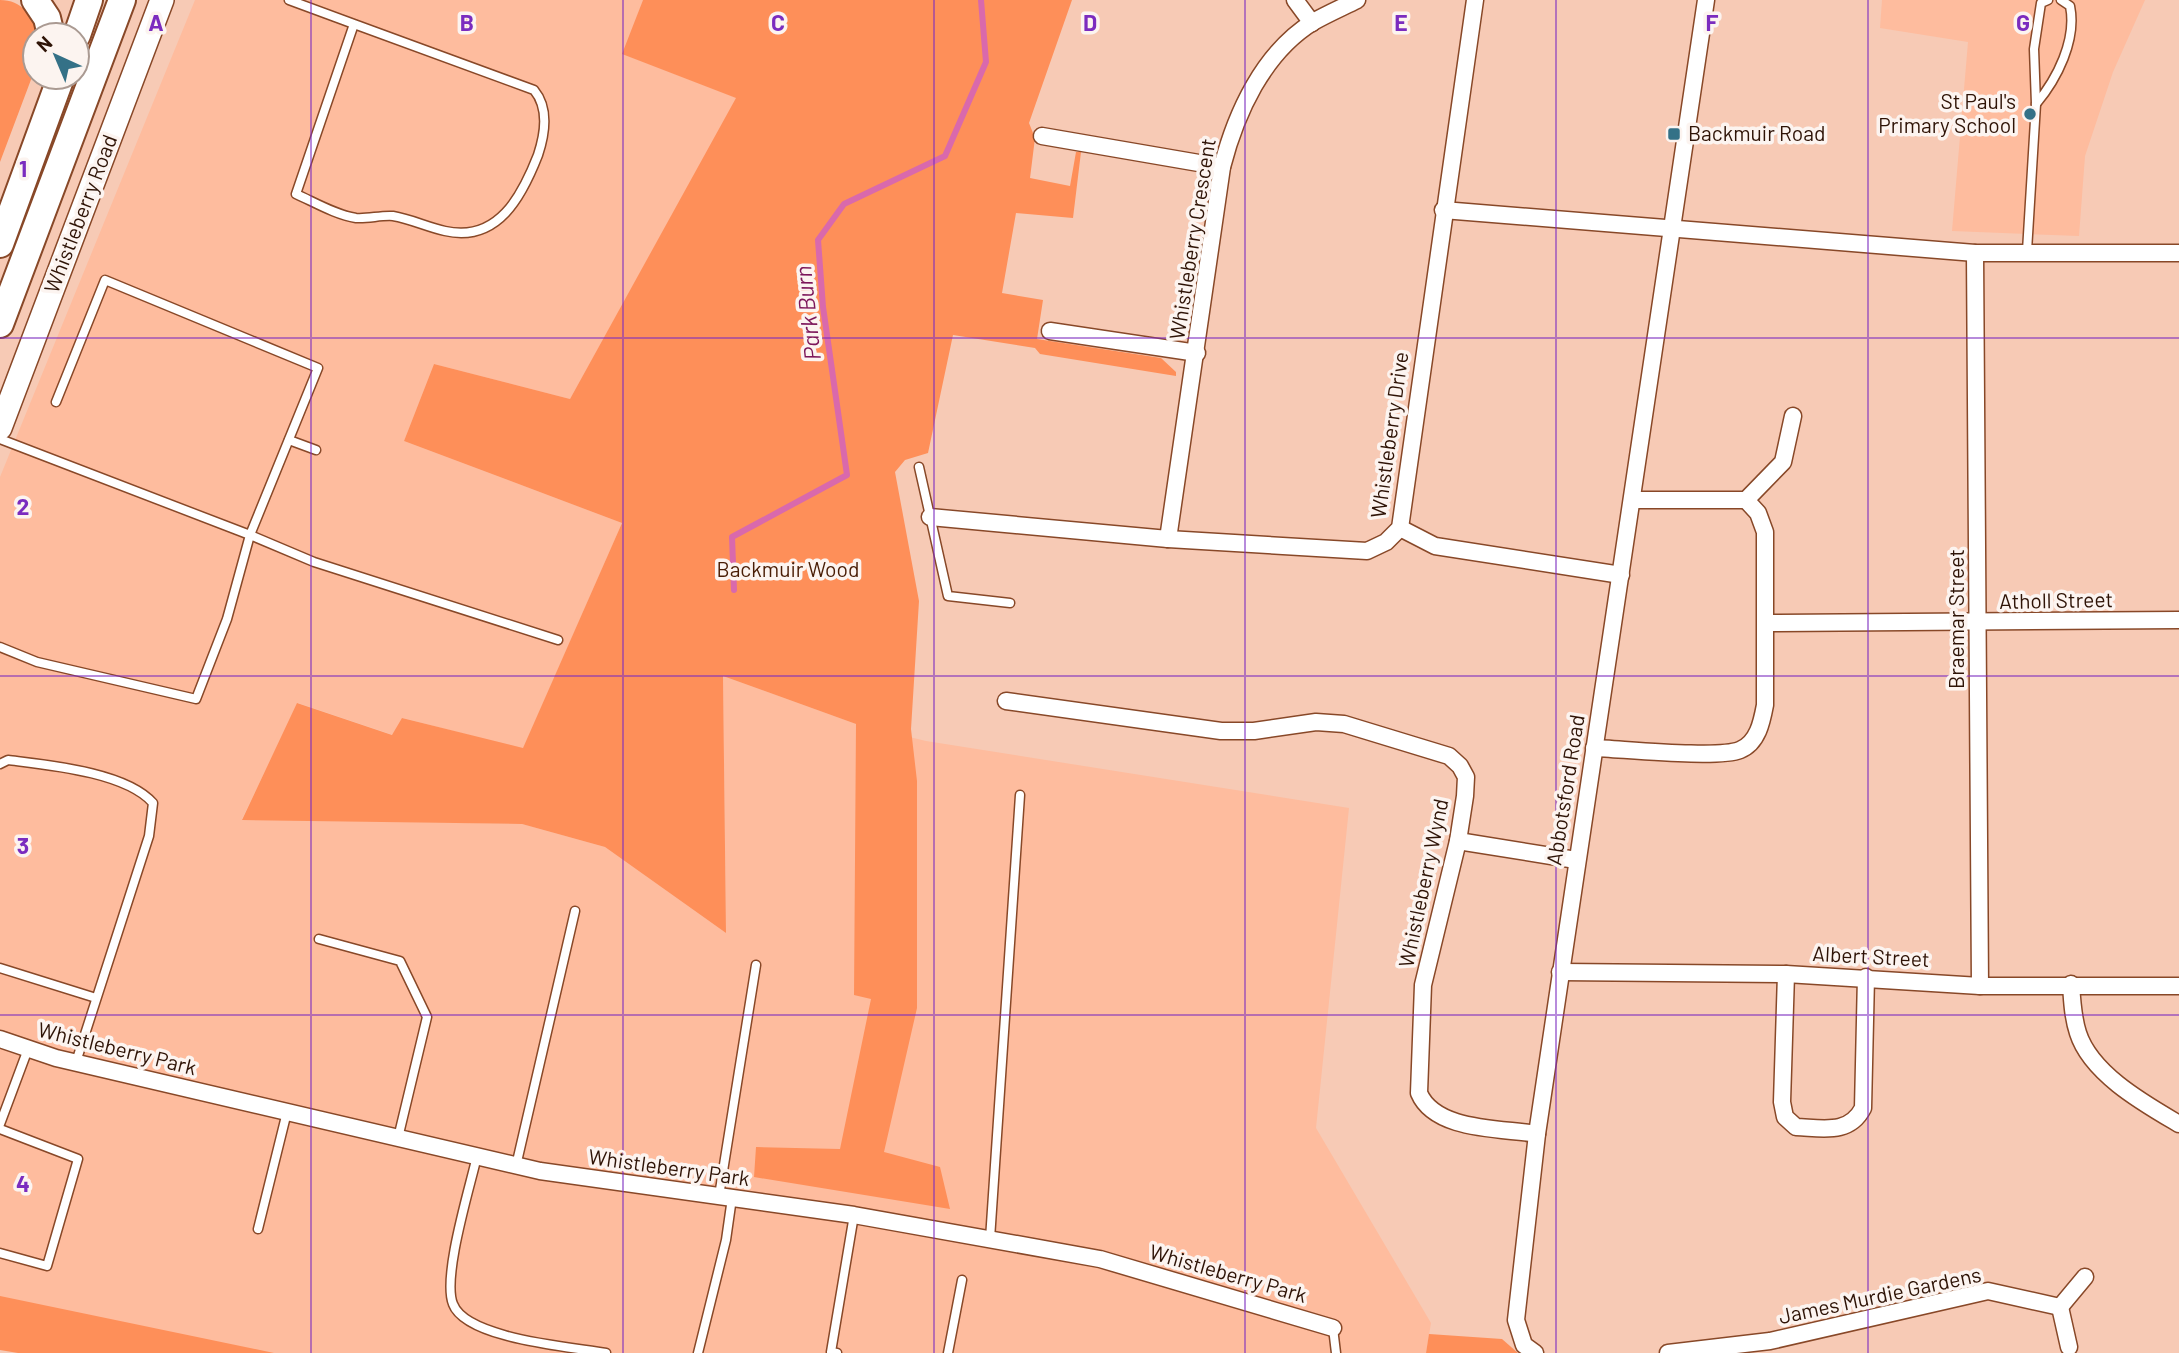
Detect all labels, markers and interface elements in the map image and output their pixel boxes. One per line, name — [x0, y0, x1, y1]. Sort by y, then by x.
text: A — [148, 8, 164, 36]
text: B — [460, 8, 474, 36]
text: C — [771, 8, 785, 36]
text: D — [1083, 8, 1097, 36]
text: E — [1394, 8, 1408, 36]
text: F — [1706, 8, 1719, 36]
text: G — [2016, 8, 2030, 36]
north arrow — [21, 21, 91, 91]
text: N — [31, 31, 56, 56]
place label: St Paul's Primary School — [1878, 88, 2016, 137]
marker: St Paul's Primary School — [2022, 106, 2038, 122]
place label: Backmuir Road — [1688, 120, 1825, 145]
marker: Backmuir Road — [1666, 126, 1682, 142]
street label: Whistleberry Road — [38, 131, 121, 296]
street label: Whistleberry Crescent — [1163, 136, 1220, 341]
text: 1 — [19, 154, 27, 182]
water label: Park Burn — [788, 265, 826, 362]
street label: Whistleberry Drive — [1364, 350, 1413, 520]
text: 2 — [17, 492, 29, 520]
street label: Braemar Street — [1943, 549, 1968, 689]
park label: Backmuir Wood — [717, 556, 859, 581]
street label: Atholl Street — [1999, 586, 2113, 613]
street label: Abbotsford Road — [1540, 713, 1589, 867]
street label: Whistleberry Wynd — [1392, 796, 1453, 969]
text: 3 — [17, 831, 29, 859]
street label: Albert Street — [1812, 940, 1930, 971]
street label: Whistleberry Park — [36, 1016, 199, 1079]
street label: Whistleberry Park — [587, 1143, 751, 1190]
text: 4 — [16, 1169, 30, 1197]
street label: Whistleberry Park — [1147, 1238, 1310, 1307]
street label: James Murdie Gardens — [1776, 1261, 1983, 1328]

